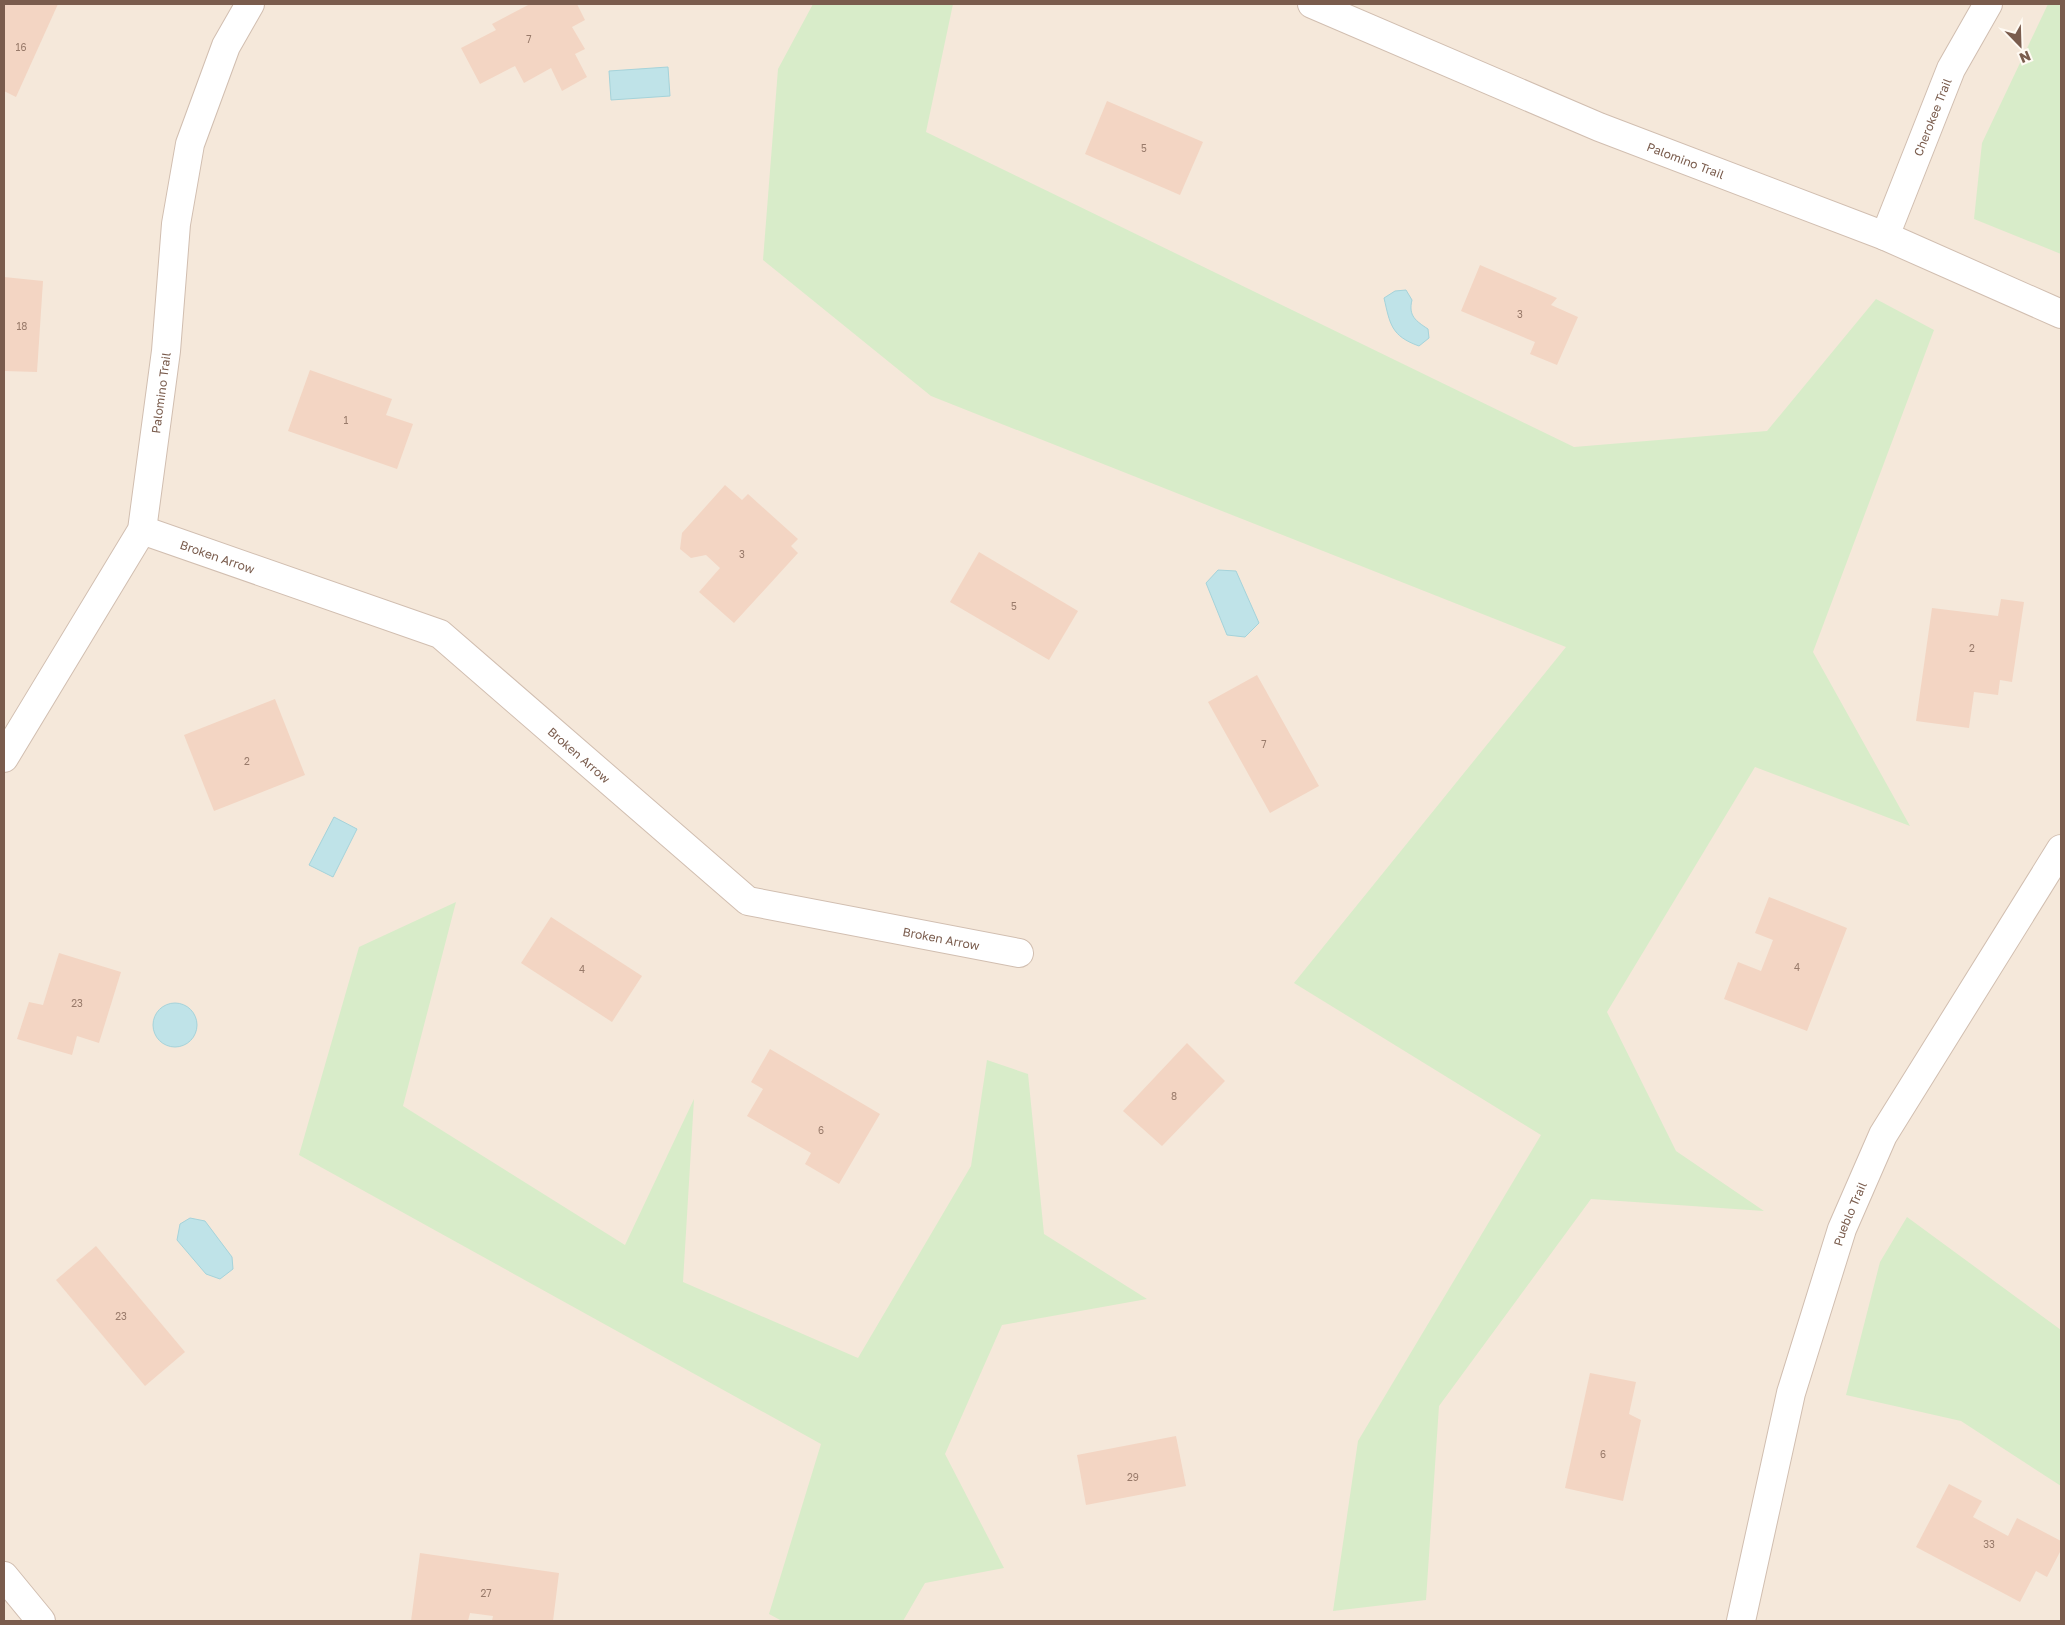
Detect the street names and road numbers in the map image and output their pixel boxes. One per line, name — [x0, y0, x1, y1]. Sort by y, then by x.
street label: Cherokee Trail — [1910, 76, 1954, 158]
street label: Palomino Trail — [1645, 138, 1727, 182]
street label: Palomino Trail — [148, 351, 173, 434]
street label: Broken Arrow — [178, 536, 257, 576]
street label: Broken Arrow — [545, 724, 614, 786]
street label: Broken Arrow — [902, 923, 981, 953]
street label: Pueblo Trail — [1830, 1179, 1869, 1248]

